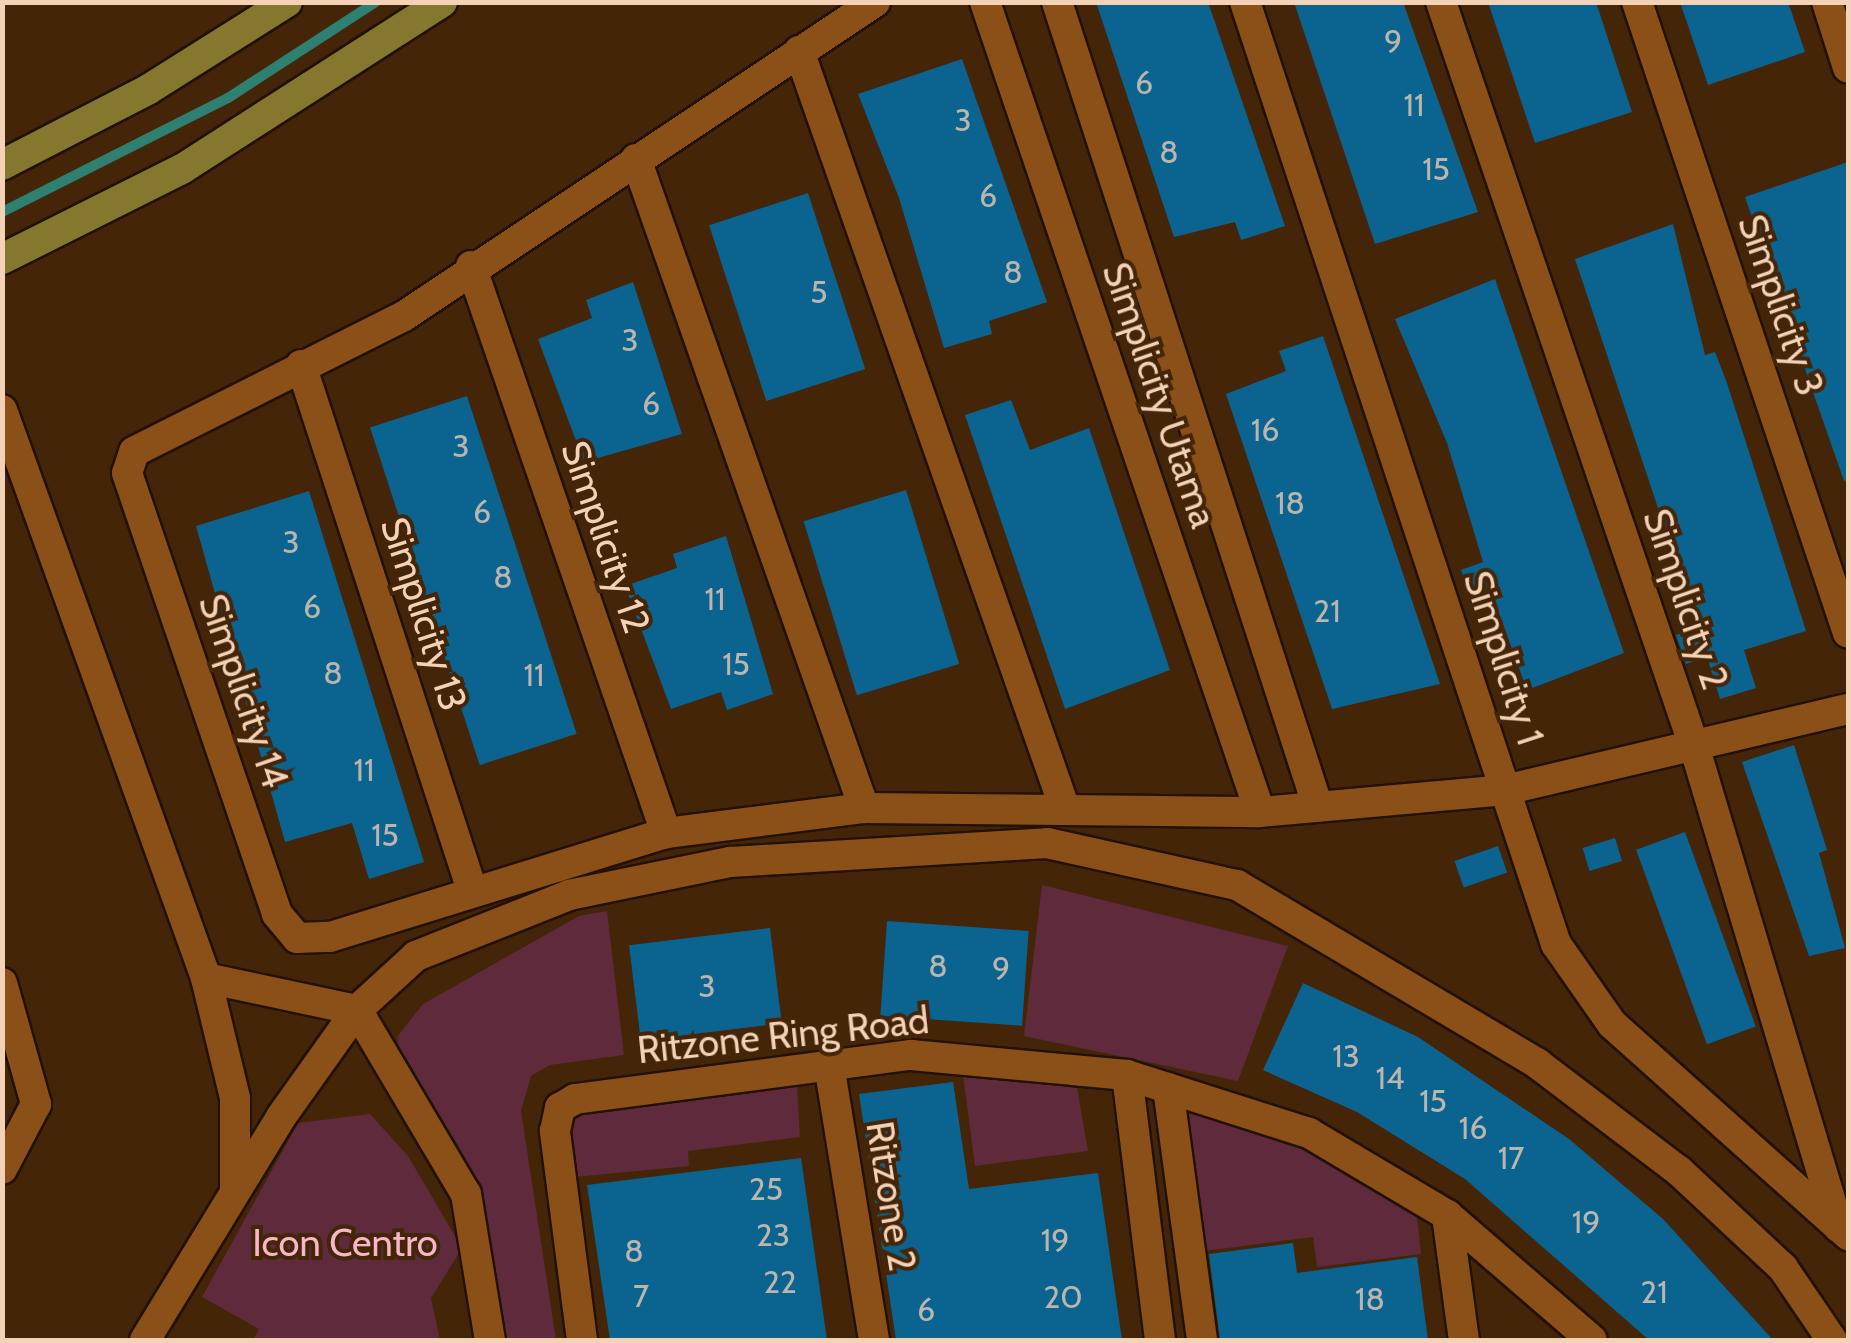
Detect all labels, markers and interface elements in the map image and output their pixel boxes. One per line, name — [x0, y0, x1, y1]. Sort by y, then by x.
house number: 9 — [1384, 22, 1402, 60]
house number: 6 — [1135, 64, 1153, 102]
house number: 11 — [1404, 86, 1424, 124]
house number: 3 — [954, 101, 972, 139]
house number: 8 — [1159, 133, 1179, 171]
house number: 15 — [1422, 150, 1450, 188]
house number: 6 — [979, 177, 997, 215]
street label: Simplicity 3 — [1729, 209, 1833, 401]
house number: 8 — [1003, 253, 1023, 291]
street label: Simplicity Utama — [1093, 257, 1227, 533]
house number: 5 — [810, 273, 828, 311]
house number: 3 — [621, 321, 639, 359]
house number: 6 — [642, 385, 660, 423]
house number: 16 — [1251, 411, 1279, 449]
house number: 3 — [452, 427, 470, 465]
street label: Simplicity 12 — [552, 435, 660, 639]
house number: 18 — [1275, 484, 1305, 522]
house number: 6 — [473, 493, 491, 531]
street label: Simplicity 2 — [1634, 503, 1738, 695]
street label: Simplicity 13 — [371, 512, 477, 716]
house number: 3 — [282, 523, 300, 561]
house number: 8 — [493, 558, 513, 596]
street label: Simplicity 1 — [1455, 565, 1553, 751]
house number: 11 — [705, 580, 725, 618]
street label: Simplicity 14 — [190, 588, 298, 794]
house number: 6 — [303, 588, 321, 626]
house number: 21 — [1313, 592, 1341, 630]
house number: 15 — [722, 645, 750, 683]
house number: 8 — [323, 654, 343, 692]
house number: 11 — [524, 656, 544, 694]
house number: 11 — [354, 751, 374, 789]
house number: 15 — [371, 816, 399, 854]
house number: 8 — [928, 947, 948, 985]
house number: 9 — [992, 949, 1010, 987]
house number: 3 — [698, 967, 716, 1005]
street label: Ritzone Ring Road — [635, 997, 931, 1073]
house number: 13 — [1332, 1037, 1360, 1075]
house number: 14 — [1376, 1059, 1404, 1097]
house number: 15 — [1419, 1082, 1447, 1120]
house number: 16 — [1459, 1109, 1487, 1147]
street label: Ritzone 2 — [857, 1118, 925, 1274]
house number: 17 — [1498, 1139, 1524, 1177]
house number: 25 — [749, 1170, 783, 1208]
house number: 19 — [1572, 1203, 1600, 1241]
house number: 23 — [756, 1216, 790, 1254]
park label: Icon Centro — [252, 1220, 438, 1266]
house number: 19 — [1041, 1221, 1069, 1259]
house number: 8 — [624, 1232, 644, 1270]
house number: 22 — [763, 1263, 797, 1301]
house number: 21 — [1640, 1273, 1668, 1311]
house number: 7 — [633, 1277, 649, 1315]
house number: 20 — [1043, 1278, 1083, 1316]
house number: 18 — [1355, 1280, 1385, 1318]
house number: 6 — [917, 1291, 935, 1329]

